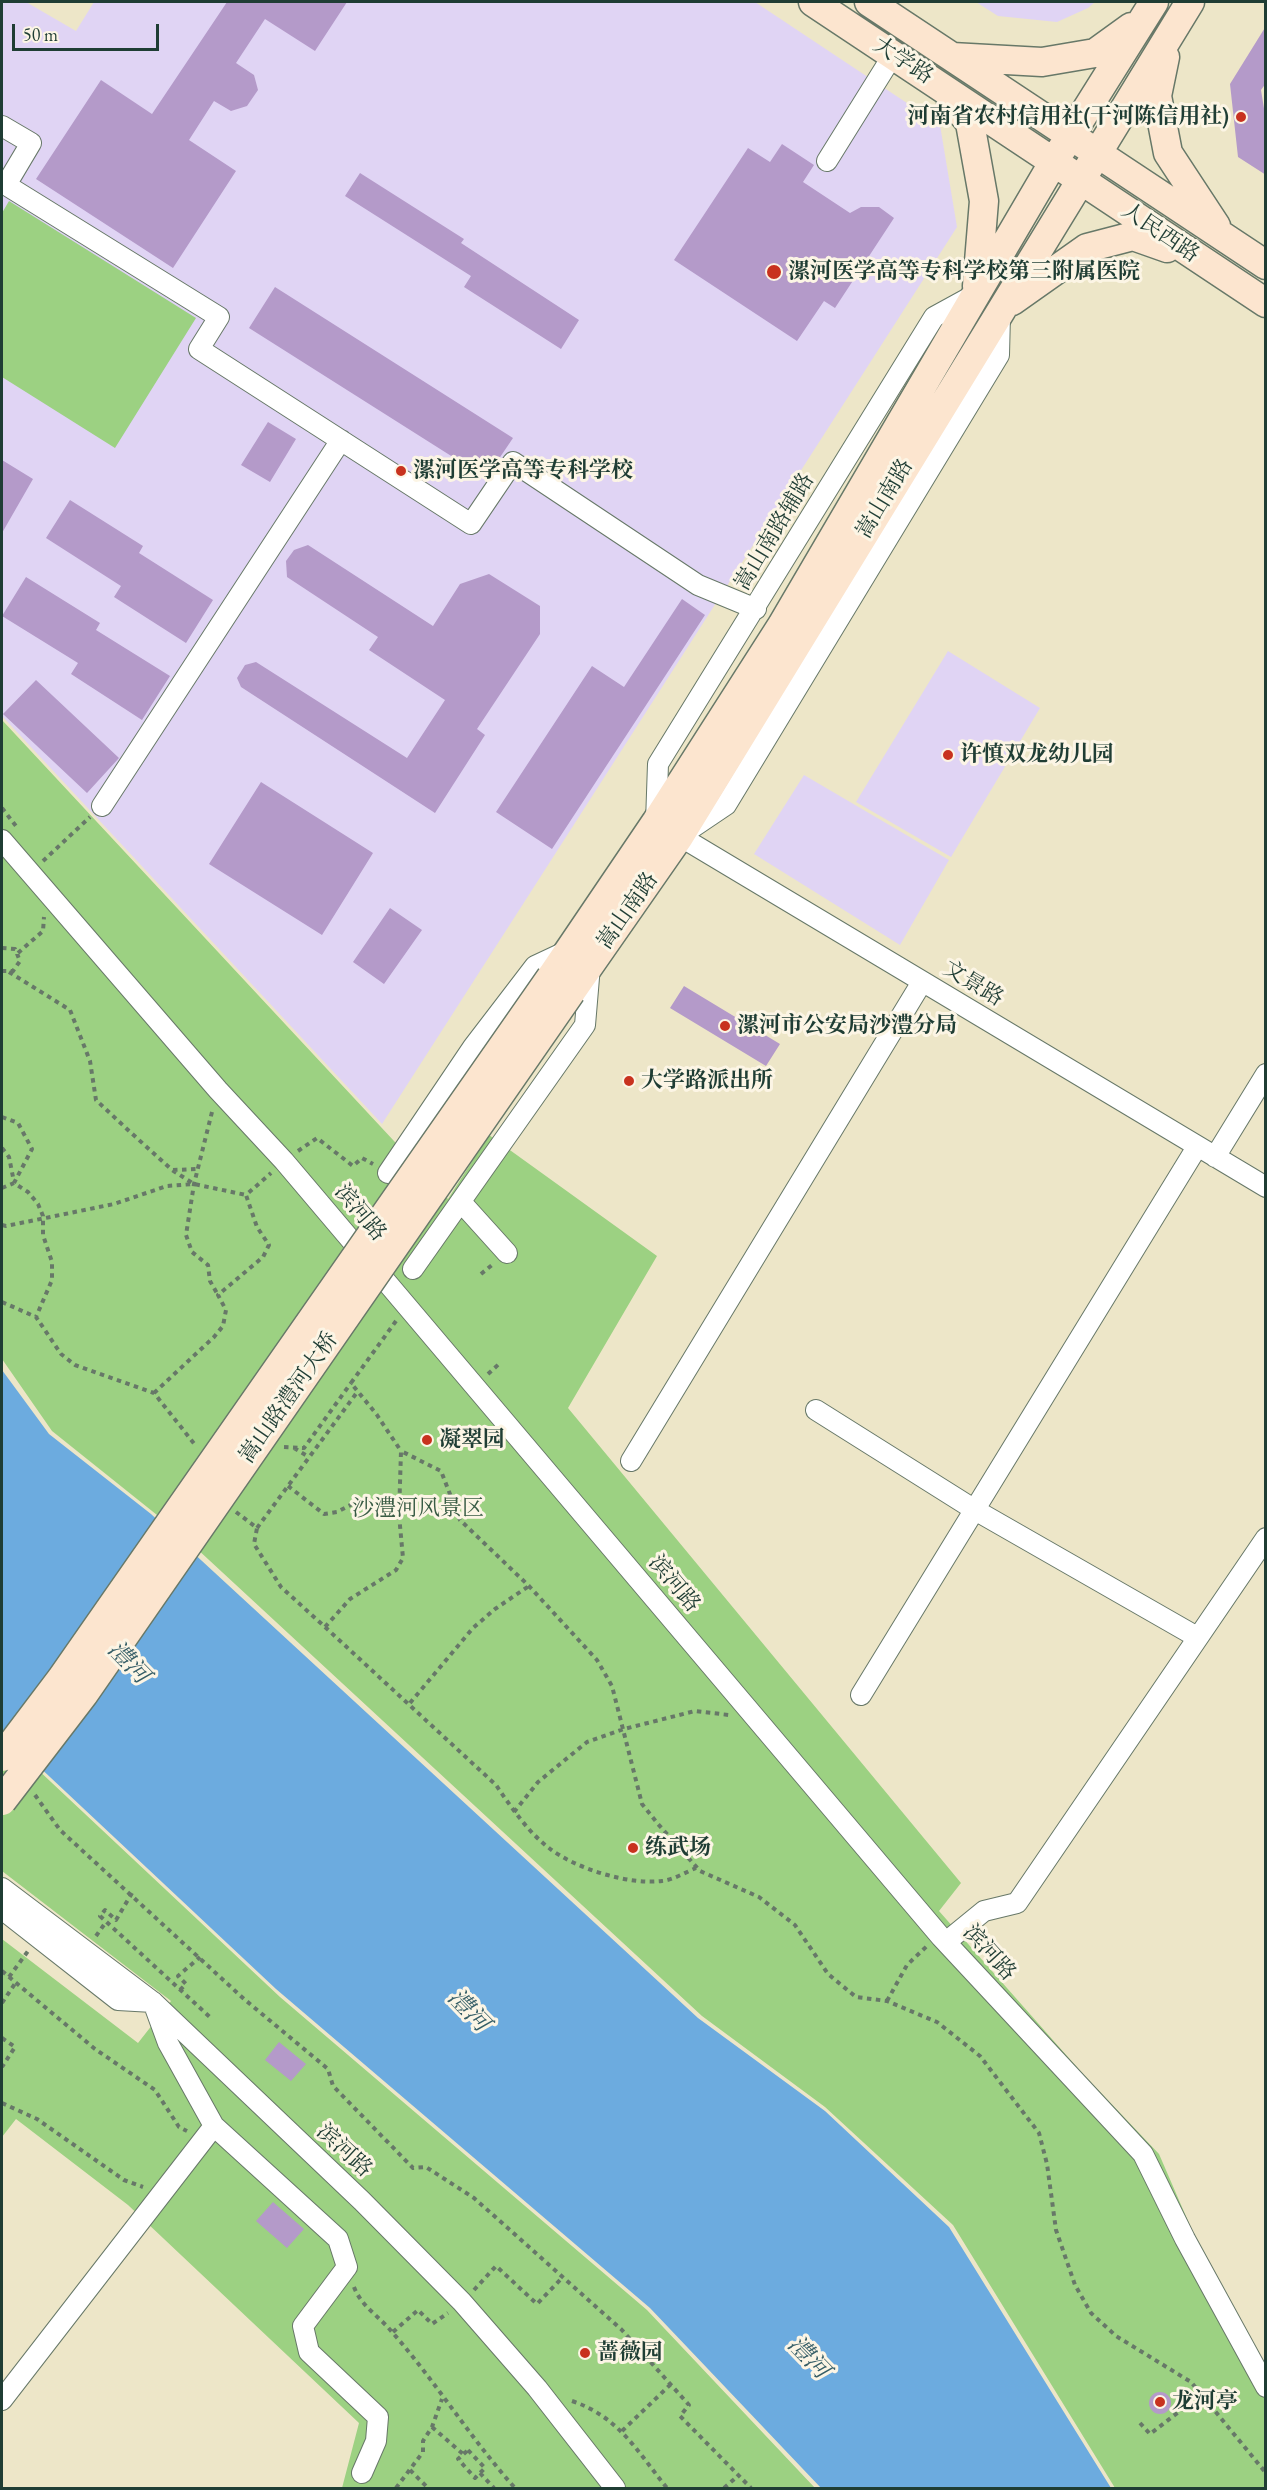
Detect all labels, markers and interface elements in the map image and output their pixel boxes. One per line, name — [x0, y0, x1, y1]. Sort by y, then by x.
scale bar — [15, 12, 162, 50]
text: 50 m — [23, 23, 58, 46]
street label: 大学路 — [868, 32, 938, 90]
place label: 河南省农村信用社(干河陈信用社) — [908, 104, 1229, 130]
marker: 河南省农村信用社(干河陈信用社) — [1234, 110, 1248, 124]
street label: 人民西路 — [1116, 197, 1204, 269]
place label: 漯河医学高等专科学校第三附属医院 — [788, 259, 1140, 285]
marker: 漯河医学高等专科学校第三附属医院 — [765, 263, 783, 281]
street label: 嵩山南路 — [851, 454, 919, 544]
place label: 漯河医学高等专科学校 — [413, 458, 633, 484]
marker: 漯河医学高等专科学校 — [394, 464, 408, 478]
street label: 嵩山南路辅路 — [730, 469, 820, 595]
place label: 许慎双龙幼儿园 — [960, 742, 1114, 768]
marker: 许慎双龙幼儿园 — [941, 748, 955, 762]
street label: 嵩山南路 — [592, 867, 664, 955]
street label: 文景路 — [938, 956, 1008, 1012]
place label: 漯河市公安局沙澧分局 — [737, 1013, 957, 1039]
marker: 漯河市公安局沙澧分局 — [718, 1019, 732, 1033]
place label: 大学路派出所 — [641, 1068, 773, 1094]
marker: 大学路派出所 — [622, 1074, 636, 1088]
street label: 滨河路 — [329, 1179, 391, 1247]
street label: 嵩山路澧河大桥 — [234, 1327, 344, 1469]
place label: 凝翠园 — [439, 1427, 505, 1453]
marker: 凝翠园 — [420, 1433, 434, 1447]
park label: 沙澧河风景区 — [352, 1496, 484, 1522]
street label: 滨河路 — [643, 1550, 705, 1618]
water label: 澧河 — [101, 1636, 155, 1690]
place label: 练武场 — [645, 1835, 711, 1861]
marker: 练武场 — [626, 1841, 640, 1855]
street label: 滨河路 — [957, 1920, 1021, 1986]
water label: 澧河 — [441, 1984, 495, 2038]
street label: 滨河路 — [311, 2119, 377, 2183]
water label: 澧河 — [781, 2331, 835, 2385]
place label: 蔷薇园 — [597, 2340, 663, 2366]
marker: 蔷薇园 — [578, 2346, 592, 2360]
place label: 龙河亭 — [1172, 2389, 1238, 2415]
marker: 龙河亭 — [1153, 2395, 1167, 2409]

